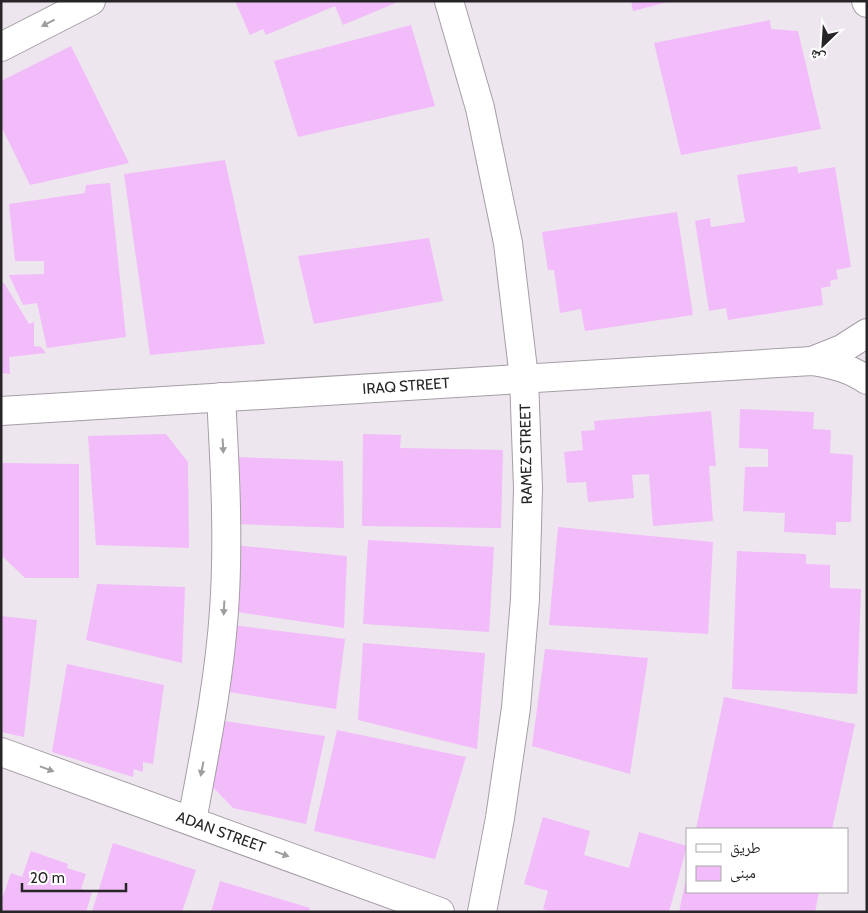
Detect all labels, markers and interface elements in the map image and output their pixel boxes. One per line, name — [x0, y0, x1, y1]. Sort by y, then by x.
one-way arrow — [41, 19, 55, 27]
north arrow — [798, 20, 848, 70]
text: ش — [807, 45, 828, 68]
street label: IRAQ STREET — [362, 374, 450, 398]
street label: RAMEZ STREET — [516, 403, 536, 505]
one-way arrow — [220, 438, 228, 454]
one-way arrow — [219, 601, 227, 617]
one-way arrow — [198, 762, 206, 777]
one-way arrow — [40, 765, 55, 773]
street label: ADAN STREET — [174, 808, 268, 856]
legend — [686, 828, 848, 893]
text: طريق — [730, 839, 761, 858]
one-way arrow — [275, 850, 290, 858]
scale bar — [22, 860, 126, 892]
text: مبنى — [730, 864, 756, 883]
text: 20 m — [30, 869, 65, 887]

